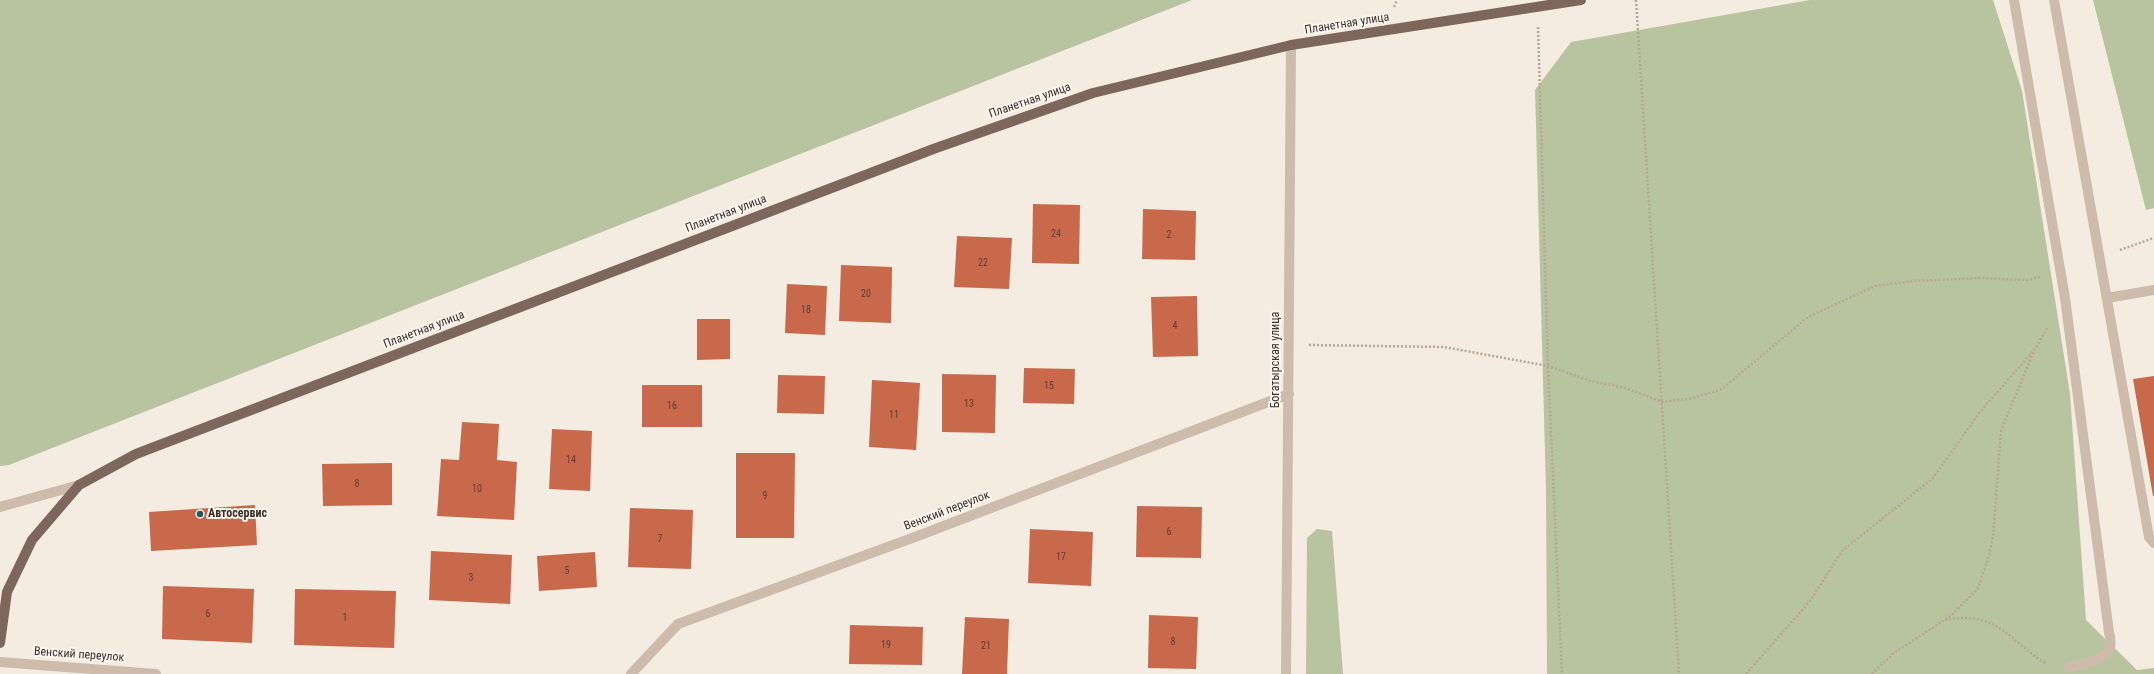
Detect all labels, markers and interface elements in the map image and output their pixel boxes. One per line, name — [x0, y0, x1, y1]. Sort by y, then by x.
street label: Планетная улица — [1304, 10, 1390, 38]
street label: Планетная улица — [987, 80, 1073, 122]
street label: Планетная улица — [684, 192, 768, 236]
house number: 24 — [1051, 228, 1061, 240]
house number: 2 — [1167, 229, 1171, 241]
house number: 22 — [978, 257, 988, 269]
house number: 20 — [861, 288, 871, 300]
house number: 18 — [801, 304, 811, 316]
street label: Планетная улица — [382, 308, 466, 352]
street label: Богатырская улица — [1269, 312, 1283, 408]
house number: 4 — [1173, 320, 1177, 332]
house number: 15 — [1044, 380, 1054, 392]
house number: 13 — [964, 398, 974, 410]
house number: 16 — [667, 400, 677, 412]
house number: 11 — [889, 409, 899, 421]
house number: 14 — [566, 454, 576, 466]
house number: 8 — [355, 478, 359, 490]
house number: 10 — [472, 483, 482, 495]
street label: Венский переулок — [902, 488, 992, 534]
house number: 9 — [763, 490, 767, 502]
place label: Автосервис — [208, 507, 267, 521]
marker: Автосервис — [195, 509, 205, 519]
house number: 6 — [1167, 526, 1171, 538]
house number: 7 — [658, 533, 662, 545]
house number: 17 — [1056, 551, 1066, 563]
house number: 5 — [565, 565, 569, 577]
house number: 3 — [469, 572, 473, 584]
house number: 6 — [206, 608, 210, 620]
house number: 1 — [343, 612, 347, 624]
house number: 8 — [1171, 636, 1175, 648]
house number: 19 — [881, 639, 891, 651]
house number: 21 — [981, 640, 991, 652]
street label: Венский переулок — [33, 645, 125, 665]

